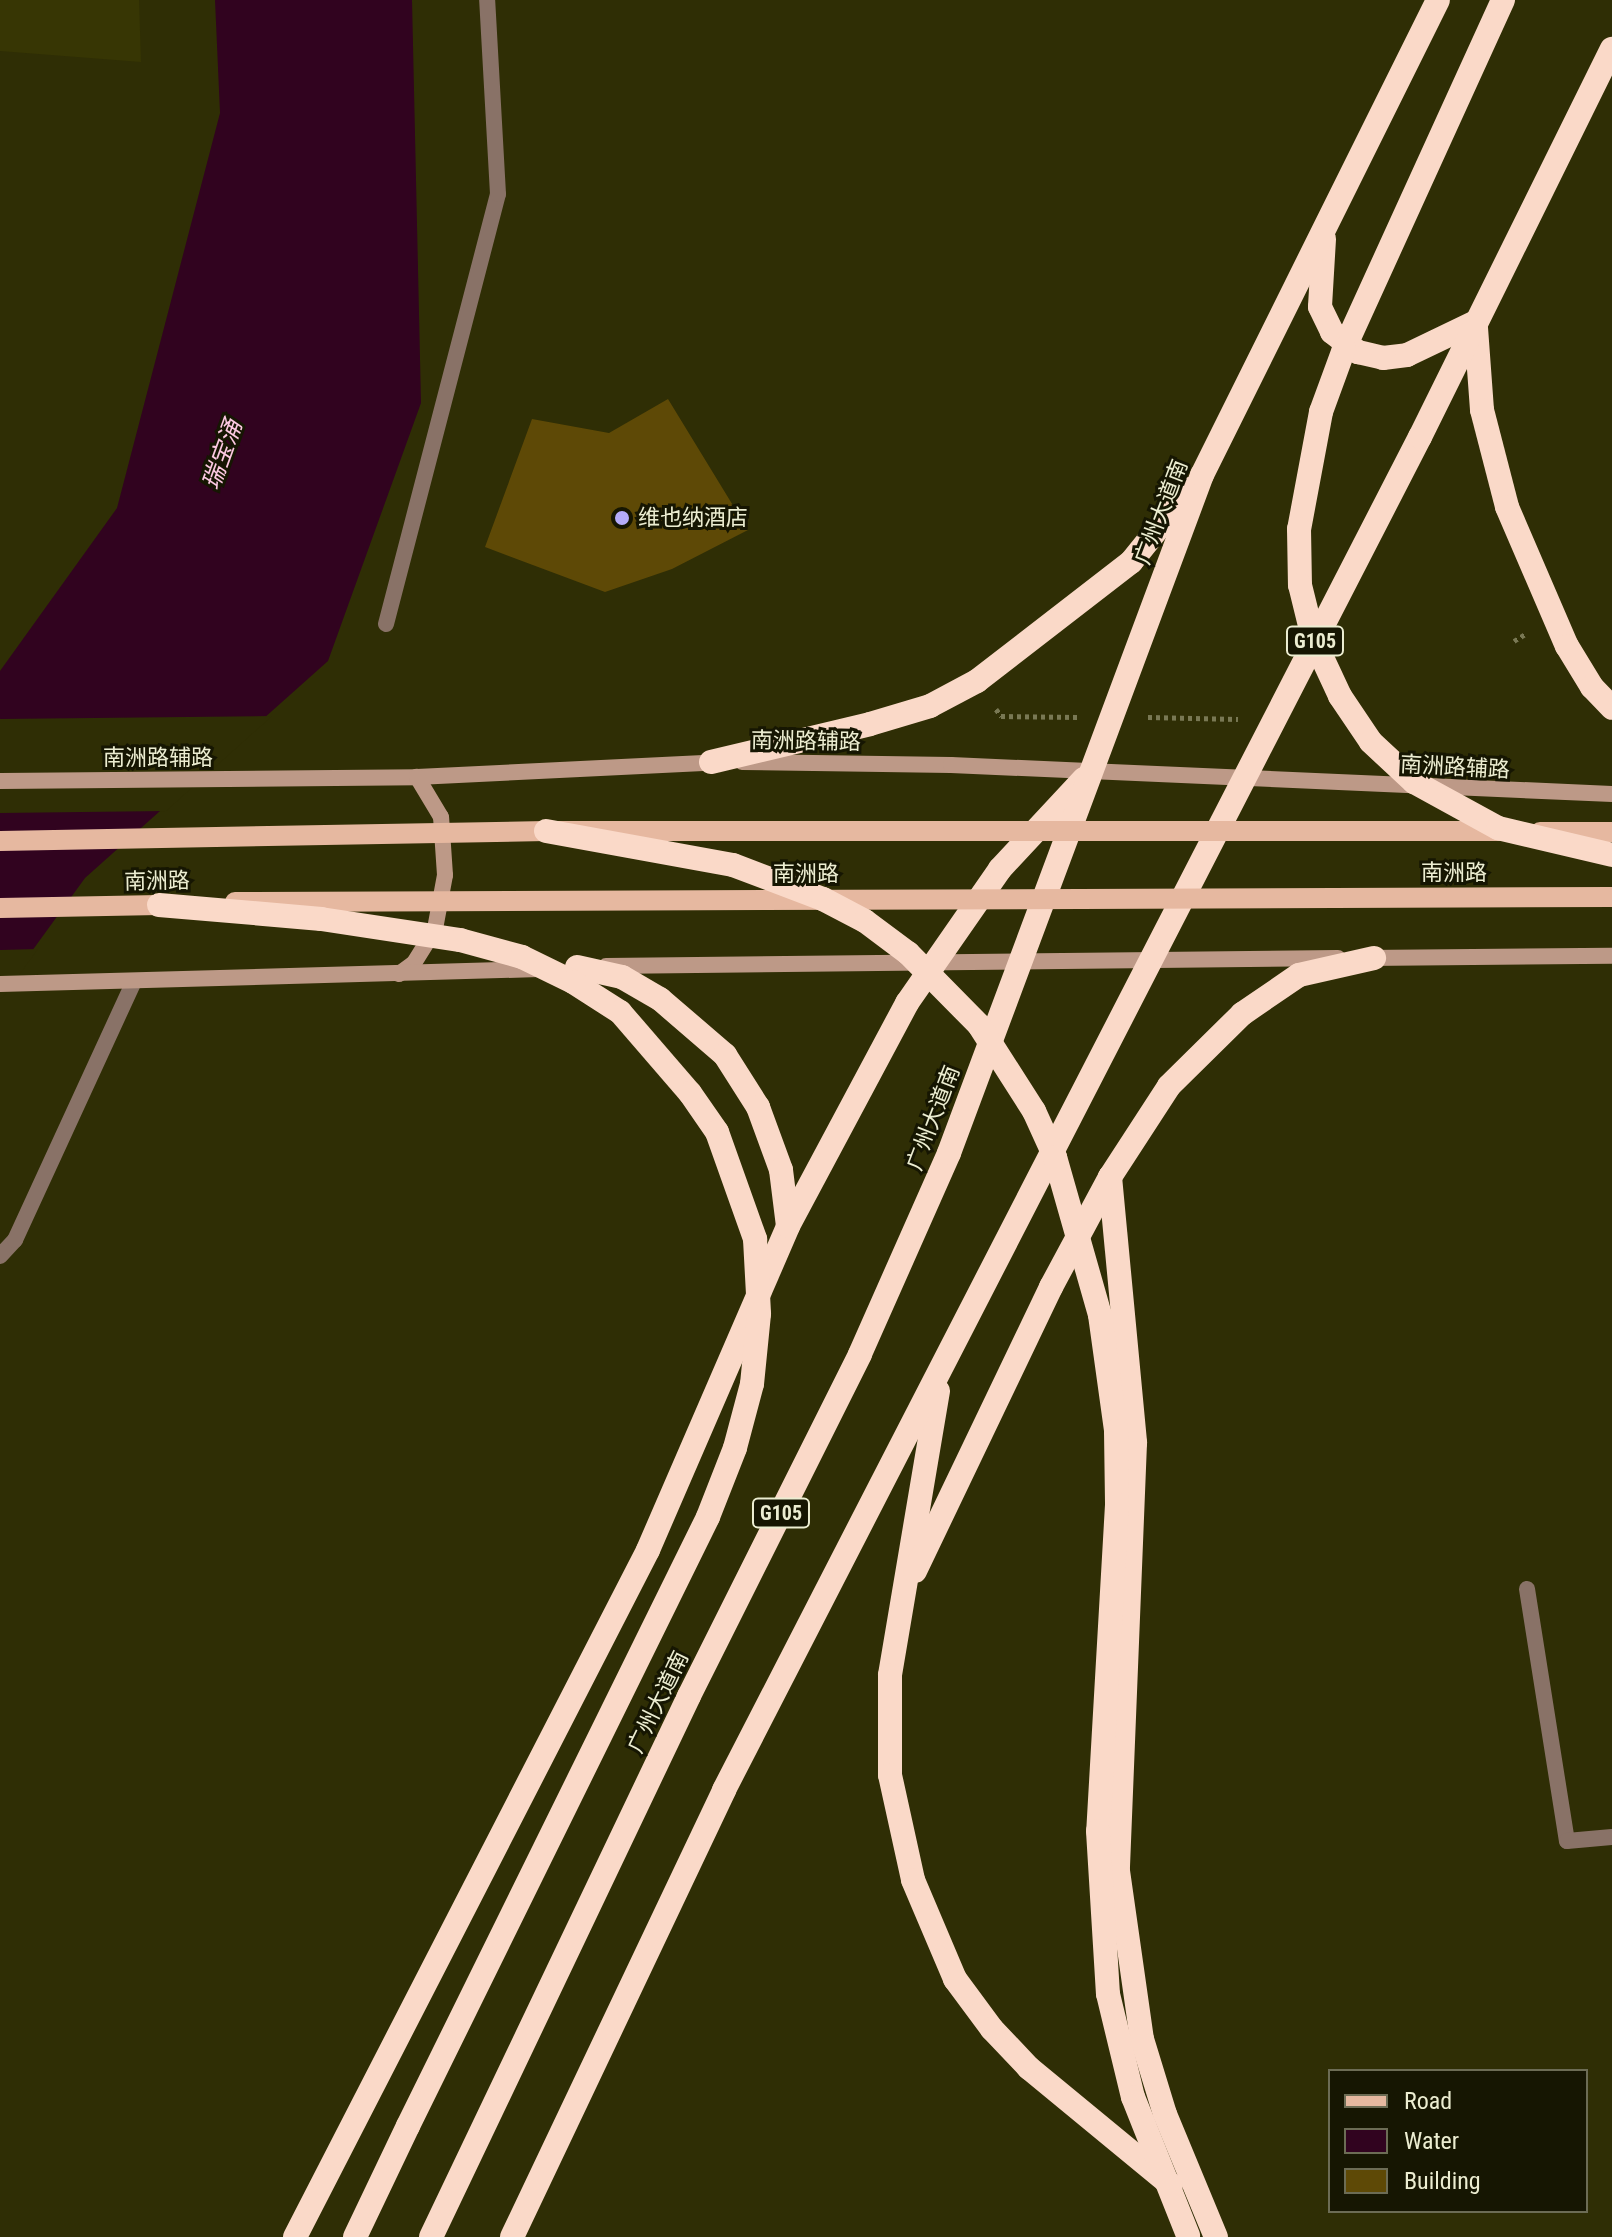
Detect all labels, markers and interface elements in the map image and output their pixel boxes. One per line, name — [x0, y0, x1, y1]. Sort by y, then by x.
water label: 瑞宝涌 — [197, 416, 249, 494]
street label: 广州大道南 — [1129, 456, 1193, 568]
place label: 维也纳酒店 — [638, 505, 748, 531]
marker: 维也纳酒店 — [613, 509, 631, 527]
road number: G105 — [1285, 625, 1345, 657]
street label: 南洲路辅路 — [751, 727, 861, 755]
street label: 南洲路辅路 — [103, 745, 213, 771]
street label: 南洲路辅路 — [1399, 751, 1511, 783]
street label: 南洲路 — [1421, 860, 1487, 886]
street label: 南洲路 — [773, 861, 839, 887]
street label: 南洲路 — [124, 867, 190, 895]
street label: 广州大道南 — [901, 1062, 965, 1174]
road number: G105 — [751, 1497, 811, 1529]
street label: 广州大道南 — [622, 1647, 694, 1757]
legend — [1328, 2069, 1588, 2213]
text: Road — [1404, 2087, 1452, 2115]
text: Water — [1404, 2127, 1459, 2155]
text: Building — [1404, 2167, 1481, 2195]

